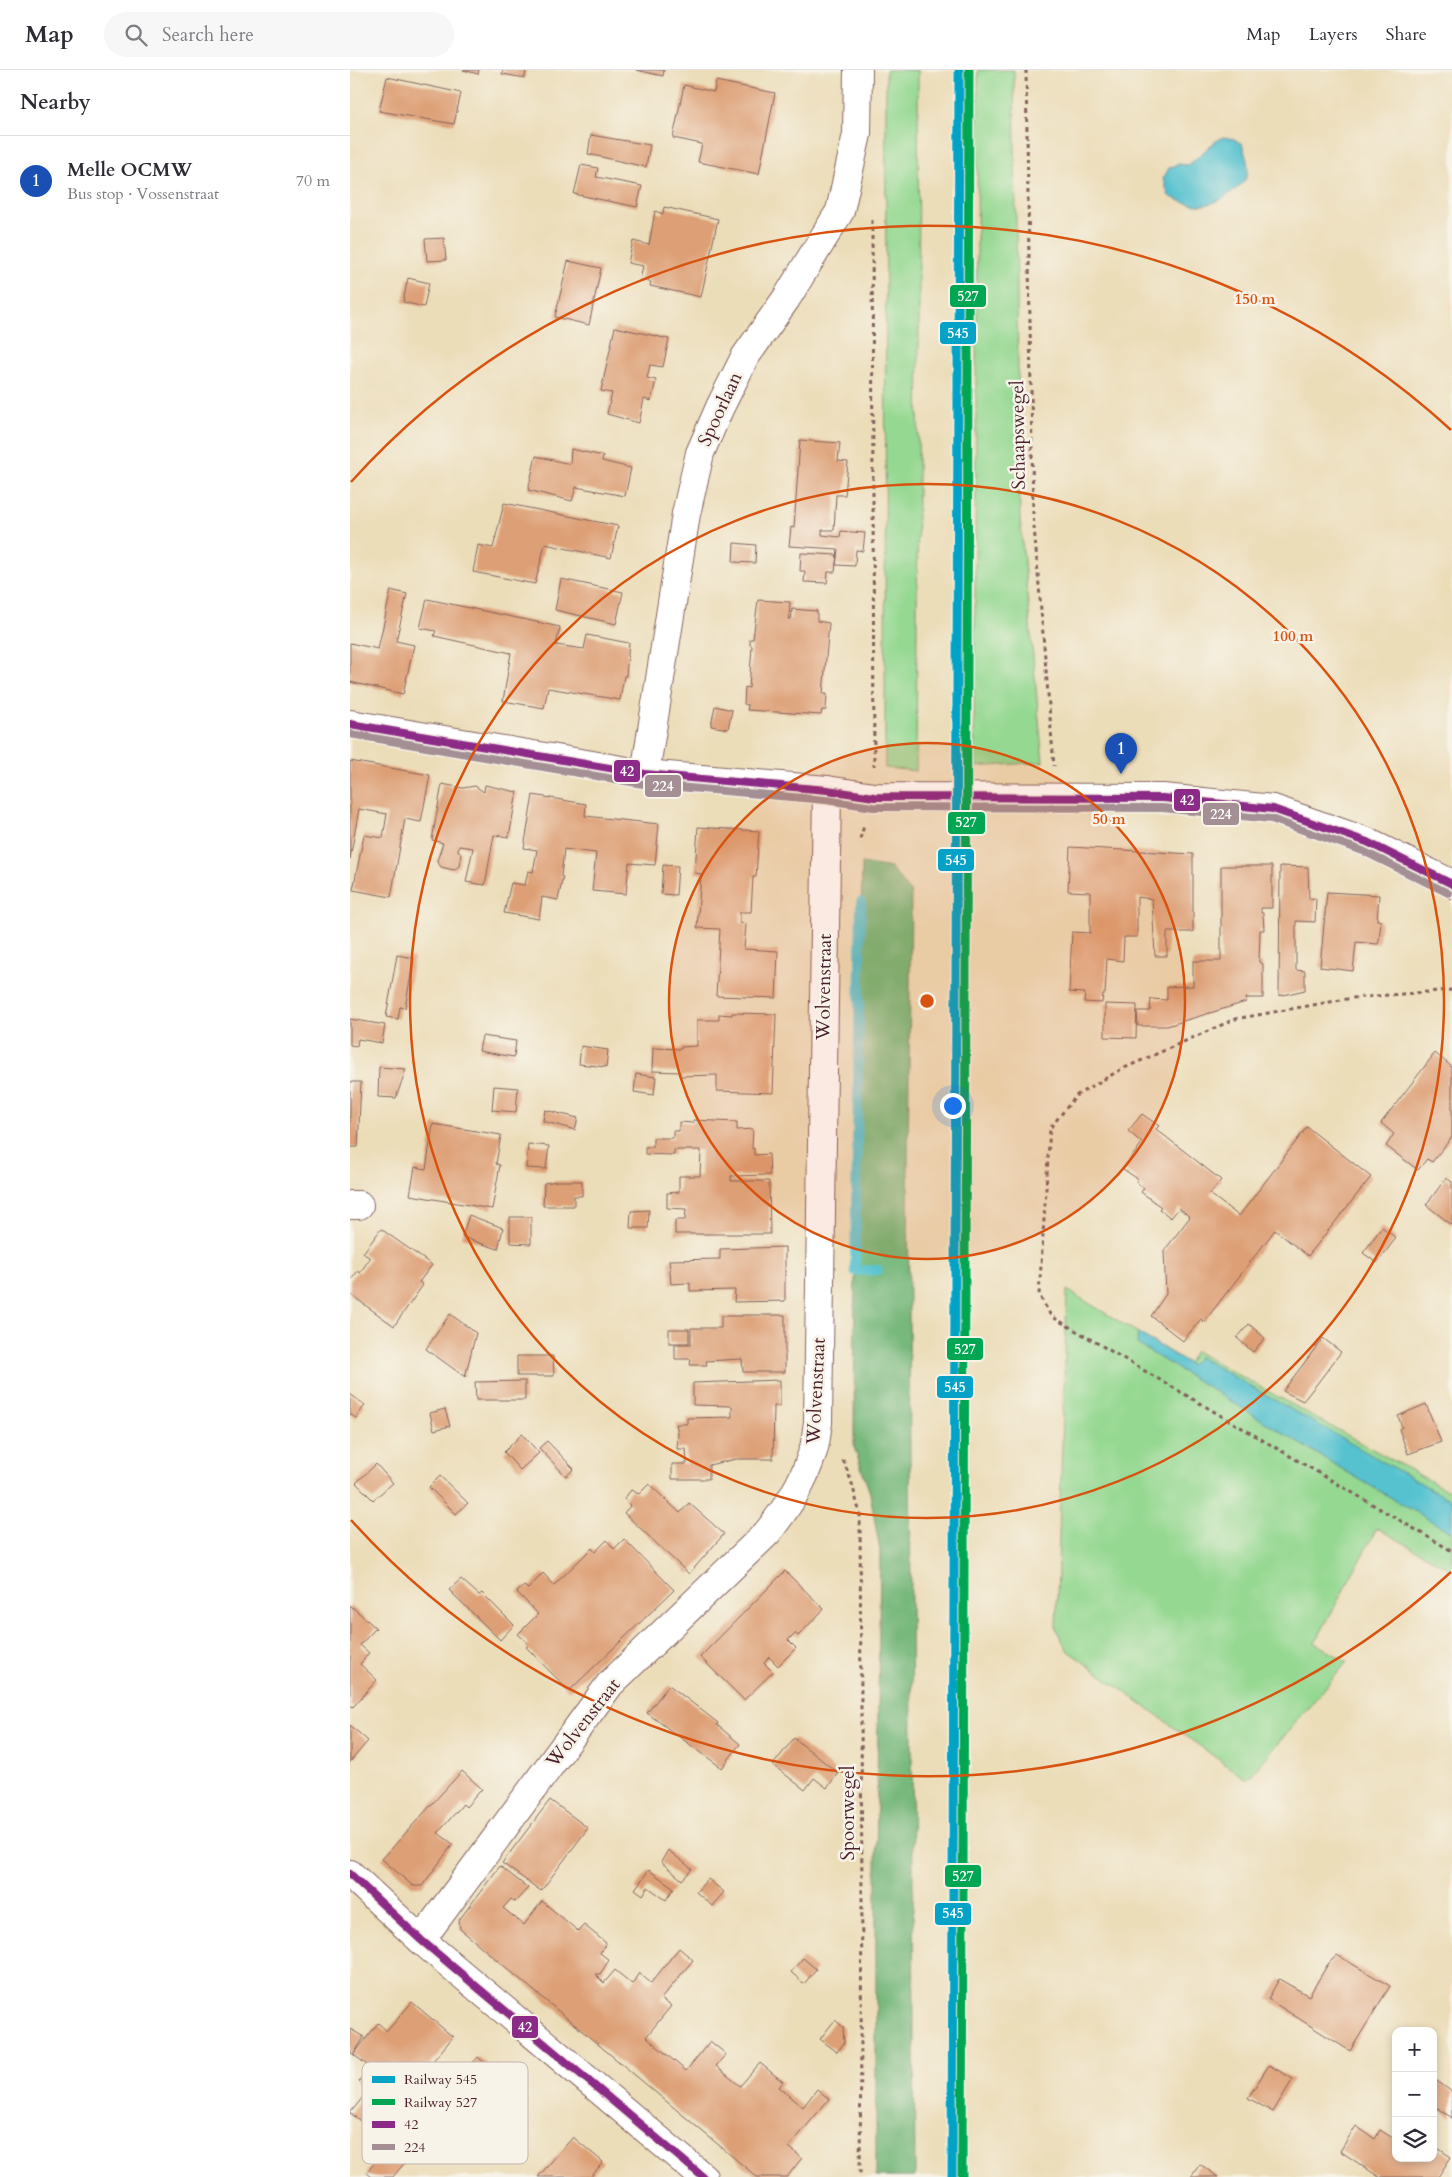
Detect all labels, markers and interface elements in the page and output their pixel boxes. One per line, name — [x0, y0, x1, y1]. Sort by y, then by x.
search box — [104, 12, 454, 57]
text: Map — [25, 18, 74, 51]
icon: search — [122, 21, 150, 49]
text: Search here — [162, 22, 254, 48]
text: Map — [1246, 22, 1281, 47]
text: Layers — [1309, 22, 1358, 47]
text: Share — [1386, 22, 1427, 47]
text: Nearby — [20, 88, 91, 117]
text: Melle OCMW — [67, 157, 192, 183]
text: 1 — [32, 170, 40, 192]
text: 70 m — [296, 170, 330, 192]
text: Bus stop · Vossenstraat — [67, 183, 219, 205]
line badge: 527 — [949, 284, 987, 308]
text: 527 — [957, 287, 979, 306]
text: 150 m — [1235, 289, 1276, 309]
line badge: 545 — [939, 321, 977, 345]
text: 545 — [947, 324, 969, 343]
street label: Spoorlaan — [691, 367, 749, 450]
street label: Schaapswegel — [1004, 380, 1032, 490]
text: 100 m — [1273, 626, 1314, 646]
pin: 1 — [1105, 733, 1137, 774]
line badge: 42 — [613, 759, 641, 783]
text: 42 — [620, 762, 634, 781]
line badge: 224 — [644, 774, 682, 798]
text: 224 — [652, 777, 674, 796]
line badge: 42 — [1173, 788, 1201, 812]
text: 42 — [1180, 791, 1194, 810]
line badge: 224 — [1202, 802, 1240, 826]
text: 224 — [1210, 805, 1232, 824]
text: 50 m — [1092, 809, 1126, 829]
line badge: 527 — [947, 811, 986, 835]
text: 527 — [955, 813, 977, 832]
line badge: 545 — [937, 848, 975, 872]
text: 545 — [945, 851, 967, 870]
street label: Wolvenstraat — [810, 933, 838, 1042]
centre of rings — [918, 992, 936, 1010]
your location — [940, 1093, 966, 1119]
street label: Wolvenstraat — [800, 1337, 832, 1446]
line badge: 527 — [946, 1337, 984, 1361]
text: 527 — [954, 1340, 976, 1359]
line badge: 545 — [936, 1375, 974, 1399]
text: 545 — [944, 1378, 966, 1397]
street label: Wolvenstraat — [539, 1673, 626, 1774]
street label: Spoorwegel — [835, 1765, 861, 1861]
line badge: 527 — [944, 1864, 982, 1888]
text: 527 — [952, 1867, 974, 1886]
line badge: 545 — [934, 1902, 972, 1926]
text: 545 — [942, 1904, 964, 1923]
line badge: 42 — [511, 2015, 539, 2039]
text: 42 — [518, 2018, 532, 2037]
map controls — [1392, 2027, 1437, 2162]
button: + — [1392, 2027, 1437, 2072]
legend — [362, 2062, 528, 2164]
text: Railway 545 — [404, 2070, 477, 2089]
button: − — [1392, 2072, 1437, 2117]
text: Railway 527 — [404, 2093, 477, 2112]
text: 42 — [404, 2115, 418, 2134]
button: layers — [1392, 2117, 1437, 2162]
text: 224 — [404, 2138, 426, 2157]

